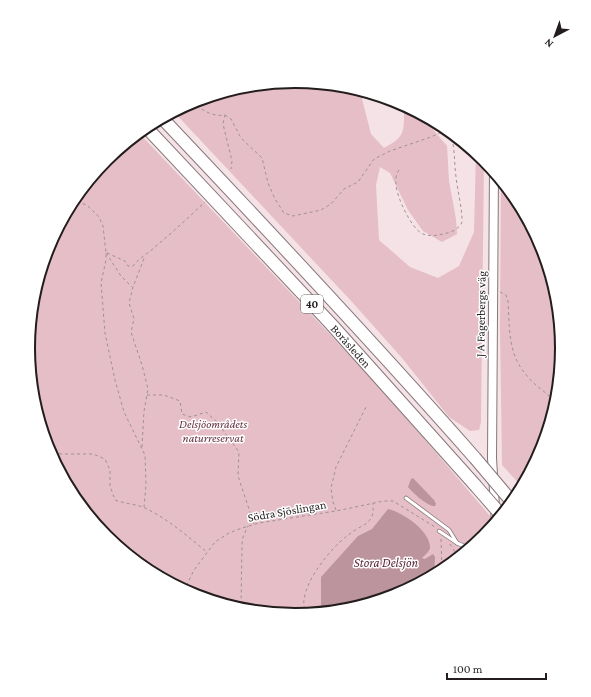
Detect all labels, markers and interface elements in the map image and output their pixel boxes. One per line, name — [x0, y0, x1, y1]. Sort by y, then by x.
north arrow — [535, 16, 575, 56]
text: N — [541, 36, 555, 51]
street label: J A Fagerbergs väg — [473, 271, 489, 358]
road number: 40 — [301, 295, 323, 313]
street label: Boråsleden — [328, 322, 374, 371]
park label: Delsjöområdets naturreservat — [179, 417, 247, 445]
street label: Södra Sjöslingan — [247, 497, 328, 525]
water label: Stora Delsjön — [354, 555, 419, 571]
scale bar — [447, 655, 546, 681]
text: 100 m — [453, 662, 483, 676]

